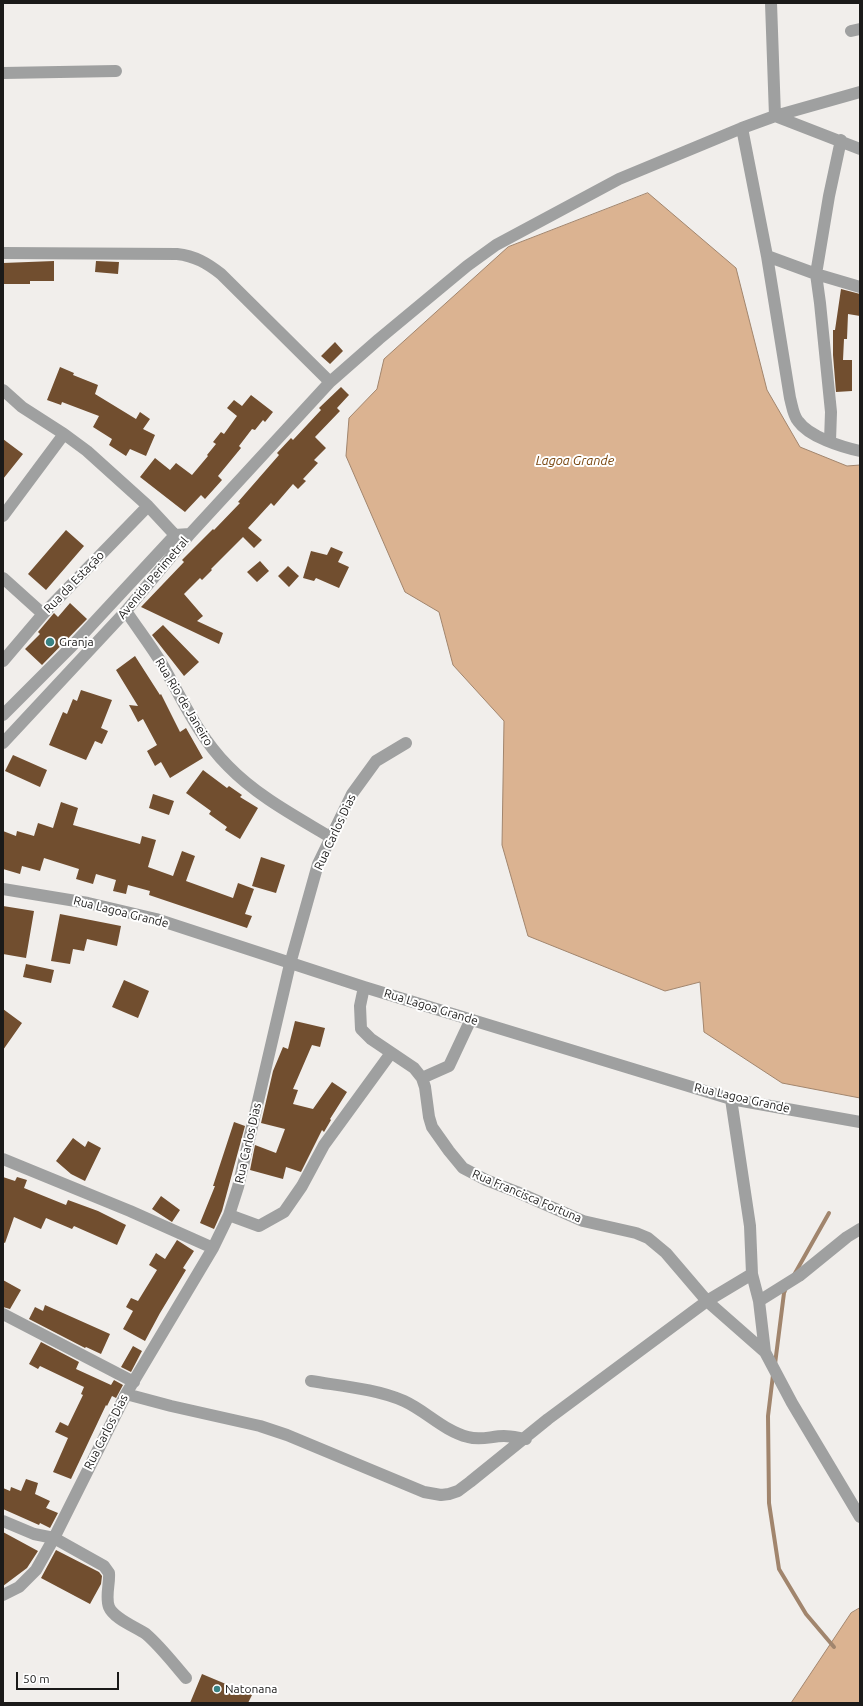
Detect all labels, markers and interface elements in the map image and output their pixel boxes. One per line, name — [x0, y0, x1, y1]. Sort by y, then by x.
water label: Lagoa Grande — [536, 453, 614, 469]
street label: Avenida Perimetral — [115, 534, 191, 622]
street label: Rua da Estação — [41, 548, 107, 616]
place label: Granja — [59, 635, 94, 649]
marker: Granja — [44, 636, 56, 648]
street label: Rua Rio de Janeiro — [152, 656, 216, 748]
street label: Rua Carlos Dias — [311, 792, 359, 872]
street label: Rua Lagoa Grande — [72, 893, 170, 931]
street label: Rua Lagoa Grande — [382, 986, 480, 1028]
street label: Rua Lagoa Grande — [693, 1080, 791, 1116]
street label: Rua Carlos Dias — [232, 1101, 264, 1185]
street label: Rua Francisca Fortuna — [470, 1166, 584, 1226]
street label: Rua Carlos Dias — [81, 1392, 131, 1472]
scale bar — [18, 1664, 121, 1690]
text: 50 m — [23, 1672, 50, 1685]
place label: Natonana — [225, 1682, 277, 1696]
marker: Natonana — [212, 1684, 222, 1694]

